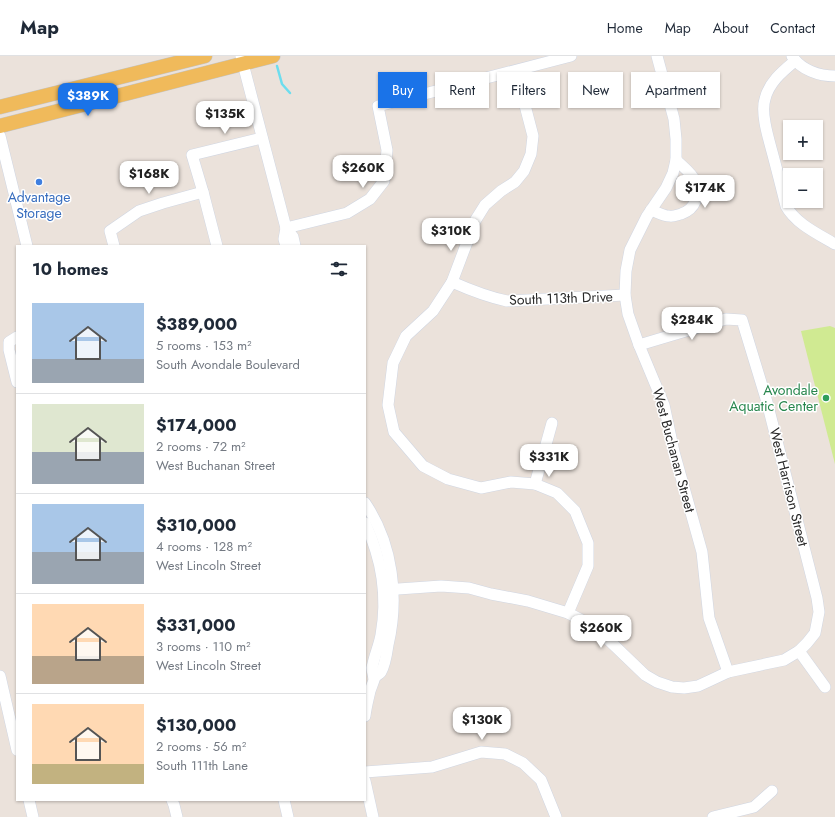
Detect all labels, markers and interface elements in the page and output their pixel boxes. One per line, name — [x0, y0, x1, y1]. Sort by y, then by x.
text: Map — [20, 14, 59, 41]
text: Home — [607, 18, 643, 38]
text: Map — [665, 18, 691, 38]
text: About — [713, 18, 748, 38]
text: Contact — [770, 18, 815, 38]
chip: Buy — [378, 72, 427, 108]
chip: Rent — [435, 72, 489, 108]
chip: Filters — [497, 72, 560, 108]
chip: New — [568, 72, 623, 108]
chip: Apartment — [631, 72, 720, 108]
pin: $389K — [60, 83, 116, 117]
text: $389K — [67, 86, 109, 105]
pin: $135K — [197, 101, 253, 135]
text: $135K — [205, 104, 245, 123]
map controls — [783, 120, 823, 208]
button: + — [783, 120, 823, 160]
pin: $260K — [335, 155, 391, 189]
text: $260K — [341, 158, 385, 177]
pin: $168K — [121, 161, 177, 195]
text: $168K — [129, 164, 169, 183]
button: − — [783, 168, 823, 208]
pin: $174K — [677, 175, 733, 209]
marker: Advantage Storage — [34, 177, 44, 187]
text: $174K — [685, 178, 725, 197]
place label: Advantage Storage — [8, 187, 70, 223]
pin: $310K — [423, 218, 479, 252]
text: $310K — [431, 221, 471, 240]
text: 10 homes — [32, 257, 108, 281]
icon: filters — [328, 258, 350, 280]
street label: South 113th Drive — [509, 286, 613, 310]
pin: $284K — [664, 307, 720, 341]
text: $284K — [671, 310, 713, 329]
text: $389,000 — [156, 312, 237, 336]
icon: home — [64, 319, 112, 367]
text: 5 rooms · 153 m² — [156, 336, 252, 355]
text: South Avondale Boulevard — [156, 355, 300, 374]
place label: Avondale Aquatic Center — [729, 380, 818, 416]
street label: West Buchanan Street — [648, 386, 700, 515]
marker: Avondale Aquatic Center — [821, 393, 831, 403]
text: $174,000 — [156, 413, 237, 437]
icon: home — [64, 420, 112, 468]
street label: West Harrison Street — [765, 426, 814, 549]
text: 2 rooms · 72 m² — [156, 437, 246, 456]
pin: $331K — [521, 444, 577, 478]
text: $331K — [529, 447, 569, 466]
text: West Buchanan Street — [156, 456, 275, 475]
text: $310,000 — [156, 513, 236, 537]
icon: home — [64, 520, 112, 568]
text: 4 rooms · 128 m² — [156, 537, 252, 556]
text: West Lincoln Street — [156, 556, 261, 575]
text: $331,000 — [156, 613, 236, 637]
pin: $260K — [573, 615, 629, 649]
text: $260K — [579, 618, 623, 637]
icon: home — [64, 620, 112, 668]
text: 3 rooms · 110 m² — [156, 637, 251, 656]
text: West Lincoln Street — [156, 656, 261, 675]
pin: $130K — [454, 707, 510, 741]
text: $130K — [462, 710, 502, 729]
text: $130,000 — [156, 713, 236, 737]
icon: home — [64, 720, 112, 768]
text: 2 rooms · 56 m² — [156, 737, 246, 756]
text: South 111th Lane — [156, 756, 248, 775]

